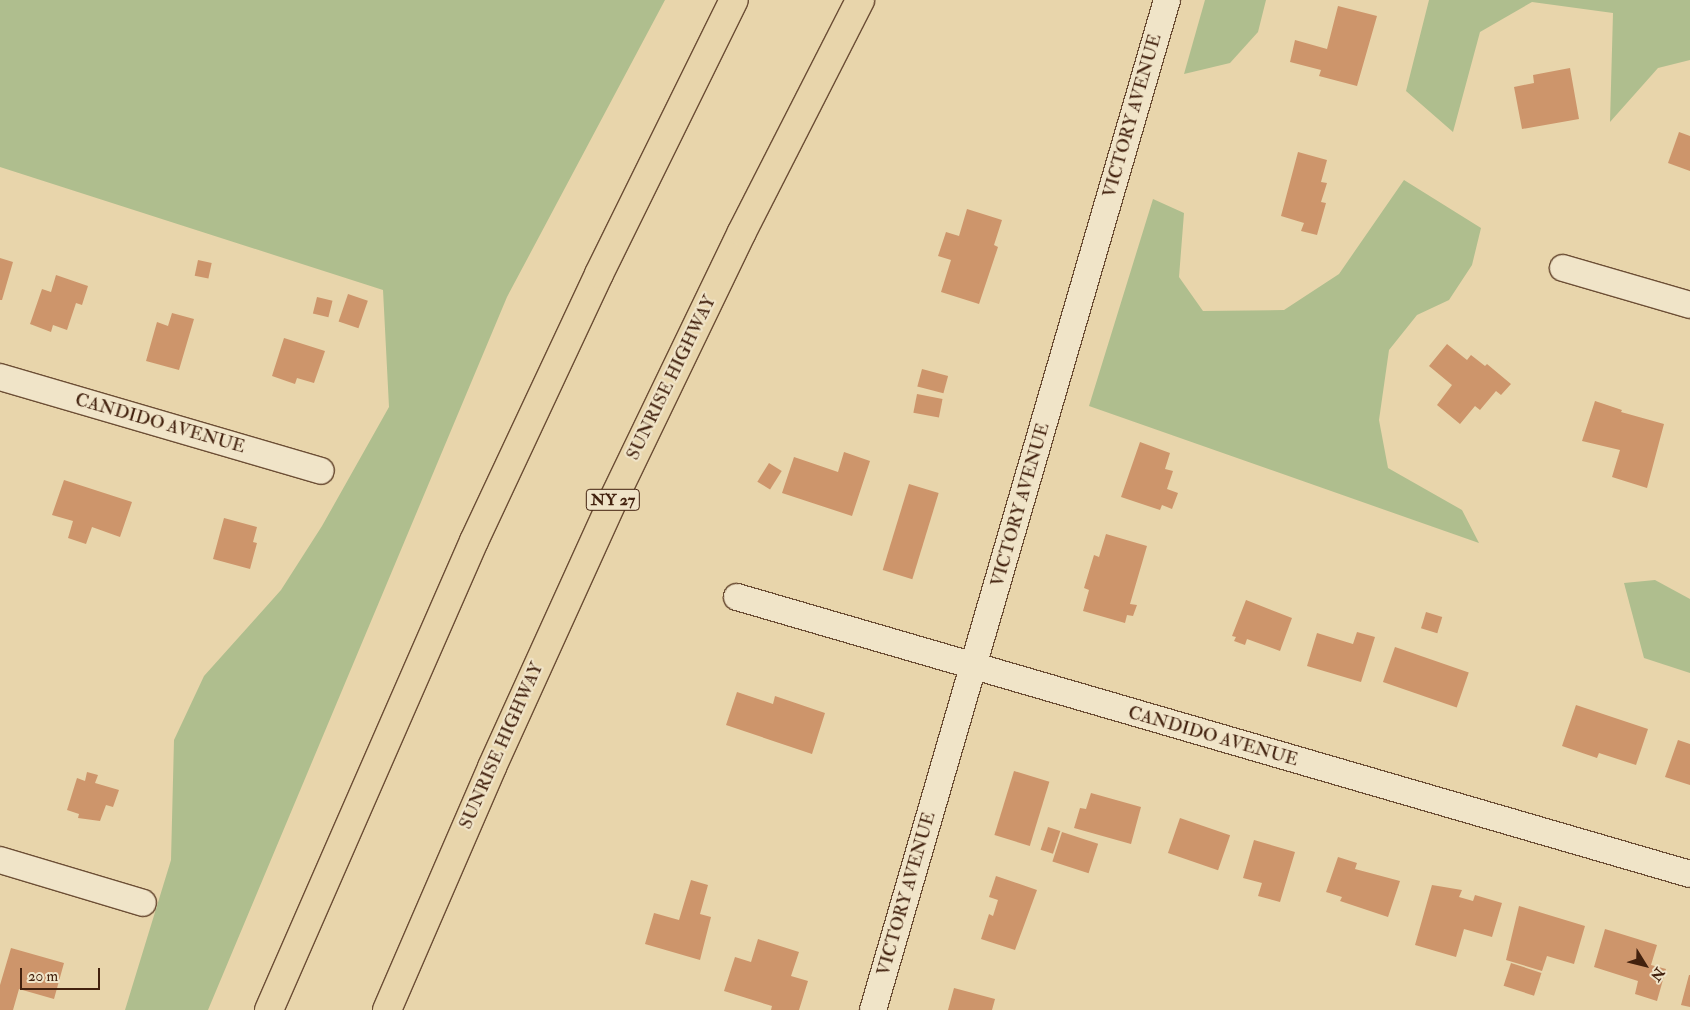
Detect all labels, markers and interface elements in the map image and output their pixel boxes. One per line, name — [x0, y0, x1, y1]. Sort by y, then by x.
street label: VICTORY AVENUE — [1099, 32, 1167, 200]
street label: SUNRISE HIGHWAY — [623, 292, 721, 464]
street label: CANDIDO AVENUE — [73, 389, 247, 459]
street label: VICTORY AVENUE — [987, 421, 1055, 589]
road number: NY 27 — [586, 486, 640, 514]
street label: SUNRISE HIGHWAY — [455, 659, 549, 833]
street label: CANDIDO AVENUE — [1126, 702, 1300, 772]
street label: VICTORY AVENUE — [873, 810, 941, 978]
north arrow — [1620, 940, 1670, 990]
scale bar — [22, 958, 102, 990]
text: N — [1647, 964, 1668, 984]
text: 20 m — [28, 967, 58, 986]

